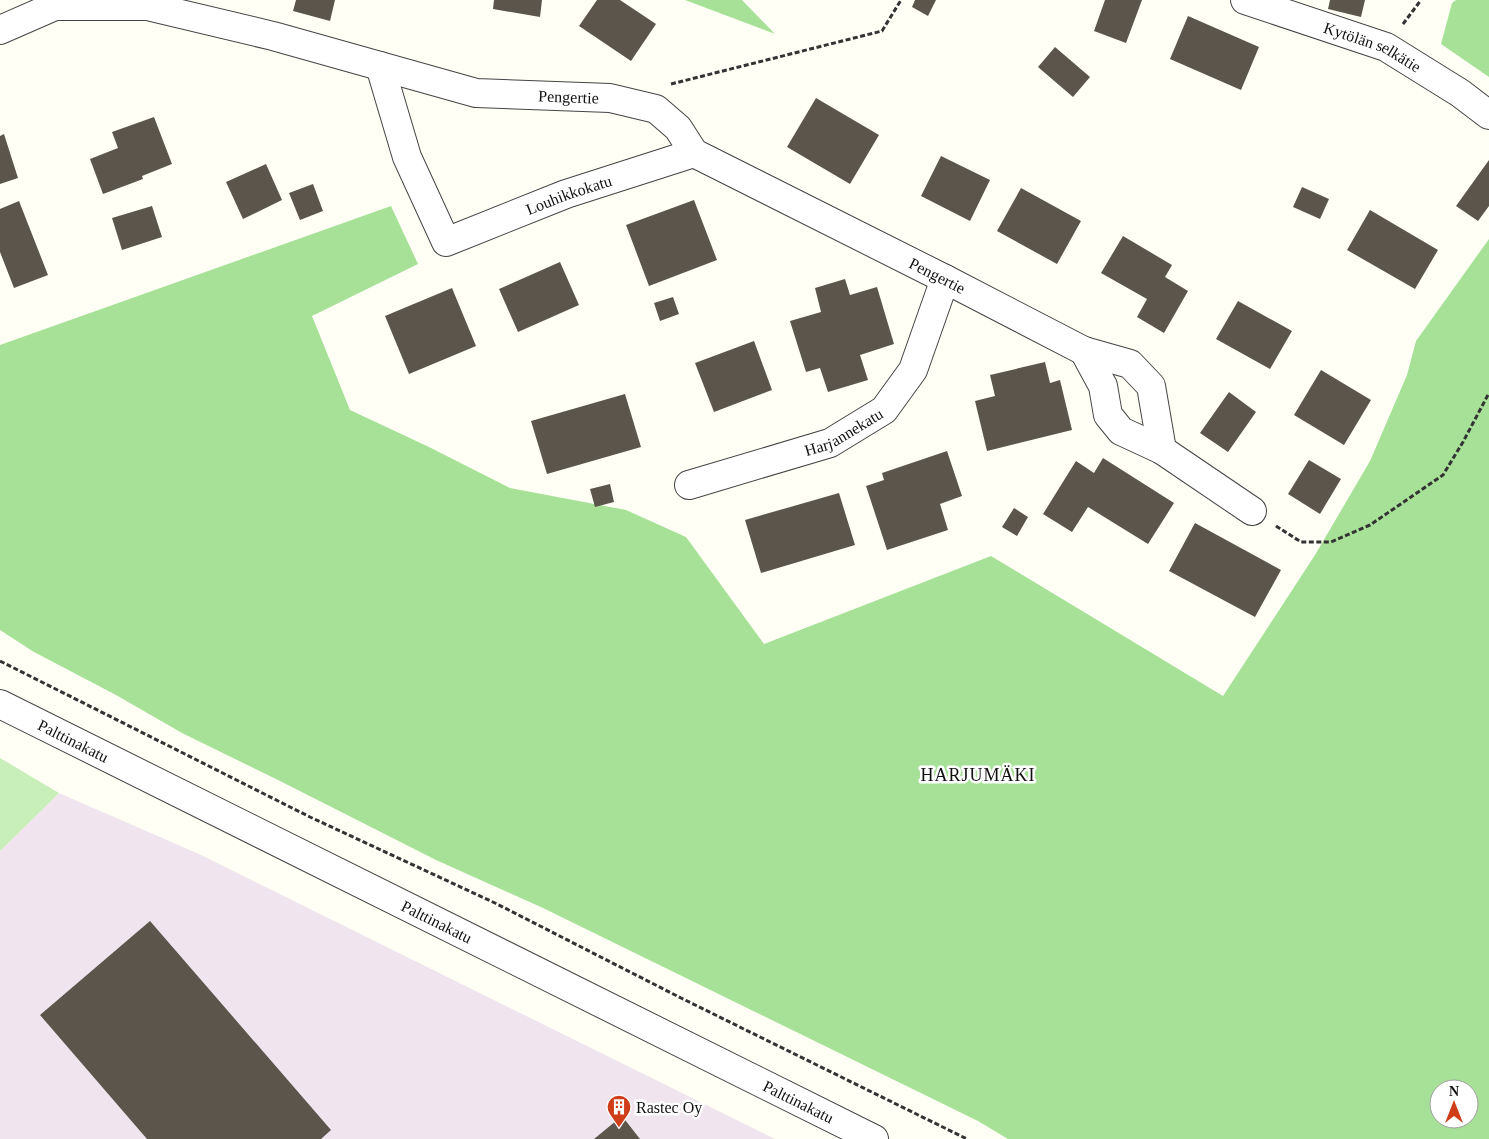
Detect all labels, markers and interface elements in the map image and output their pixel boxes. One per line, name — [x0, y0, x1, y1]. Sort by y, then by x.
street label: Kytölän selkätie — [1322, 18, 1424, 75]
street label: Pengertie — [538, 87, 599, 106]
street label: Louhikkokatu — [523, 172, 614, 218]
street label: Pengertie — [907, 254, 968, 297]
street label: Harjannekatu — [802, 404, 886, 459]
street label: Palttinakatu — [35, 716, 111, 765]
district label: HARJUMÄKI — [920, 765, 1036, 785]
street label: Palttinakatu — [399, 897, 475, 946]
street label: Palttinakatu — [761, 1077, 837, 1126]
north arrow — [1429, 1079, 1479, 1129]
text: N — [1449, 1084, 1459, 1099]
building icon: Rastec Oy — [606, 1094, 632, 1128]
place label: Rastec Oy — [636, 1099, 702, 1117]

